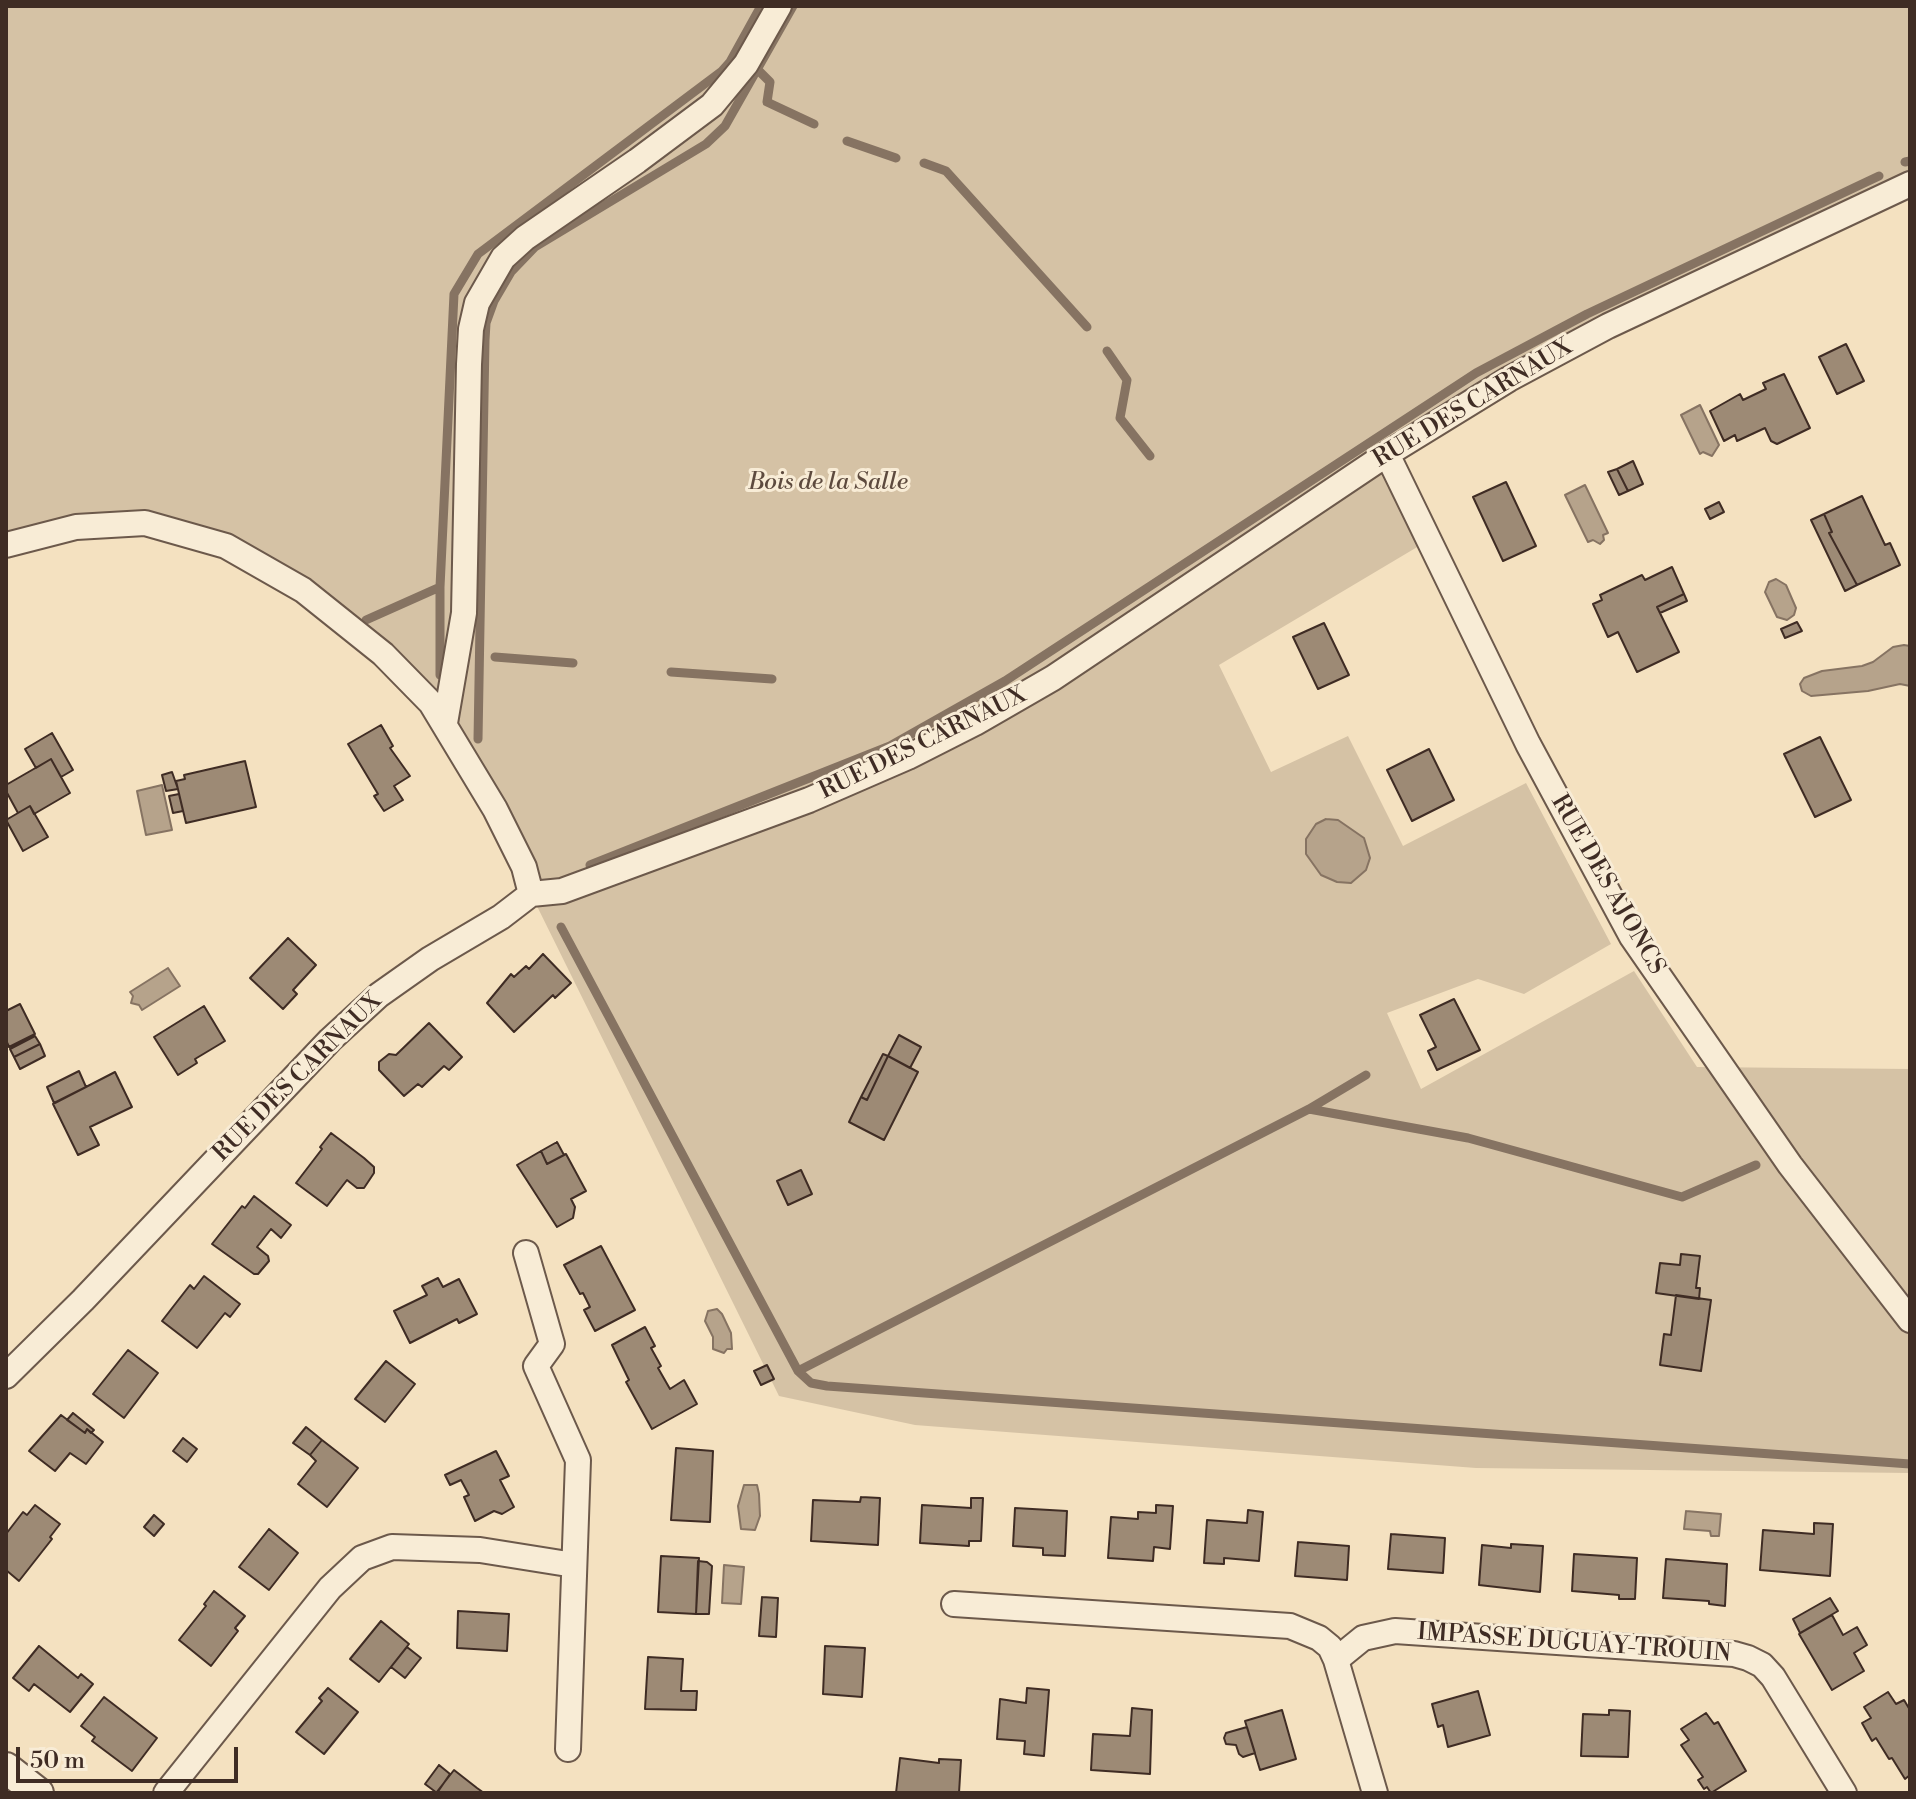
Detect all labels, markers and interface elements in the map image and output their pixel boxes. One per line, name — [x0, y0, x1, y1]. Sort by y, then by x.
street label: RUE DES CARNAUX — [1368, 333, 1578, 475]
park label: Bois de la Salle — [748, 469, 908, 497]
street label: RUE DES CARNAUX — [815, 681, 1031, 807]
street label: RUE DES AJONCS — [1544, 790, 1670, 980]
street label: RUE DES CARNAUX — [208, 988, 388, 1168]
street label: IMPASSE DUGUAY-TROUIN — [1416, 1619, 1732, 1669]
scale bar — [20, 1731, 242, 1781]
text: 50 m — [30, 1746, 85, 1776]

